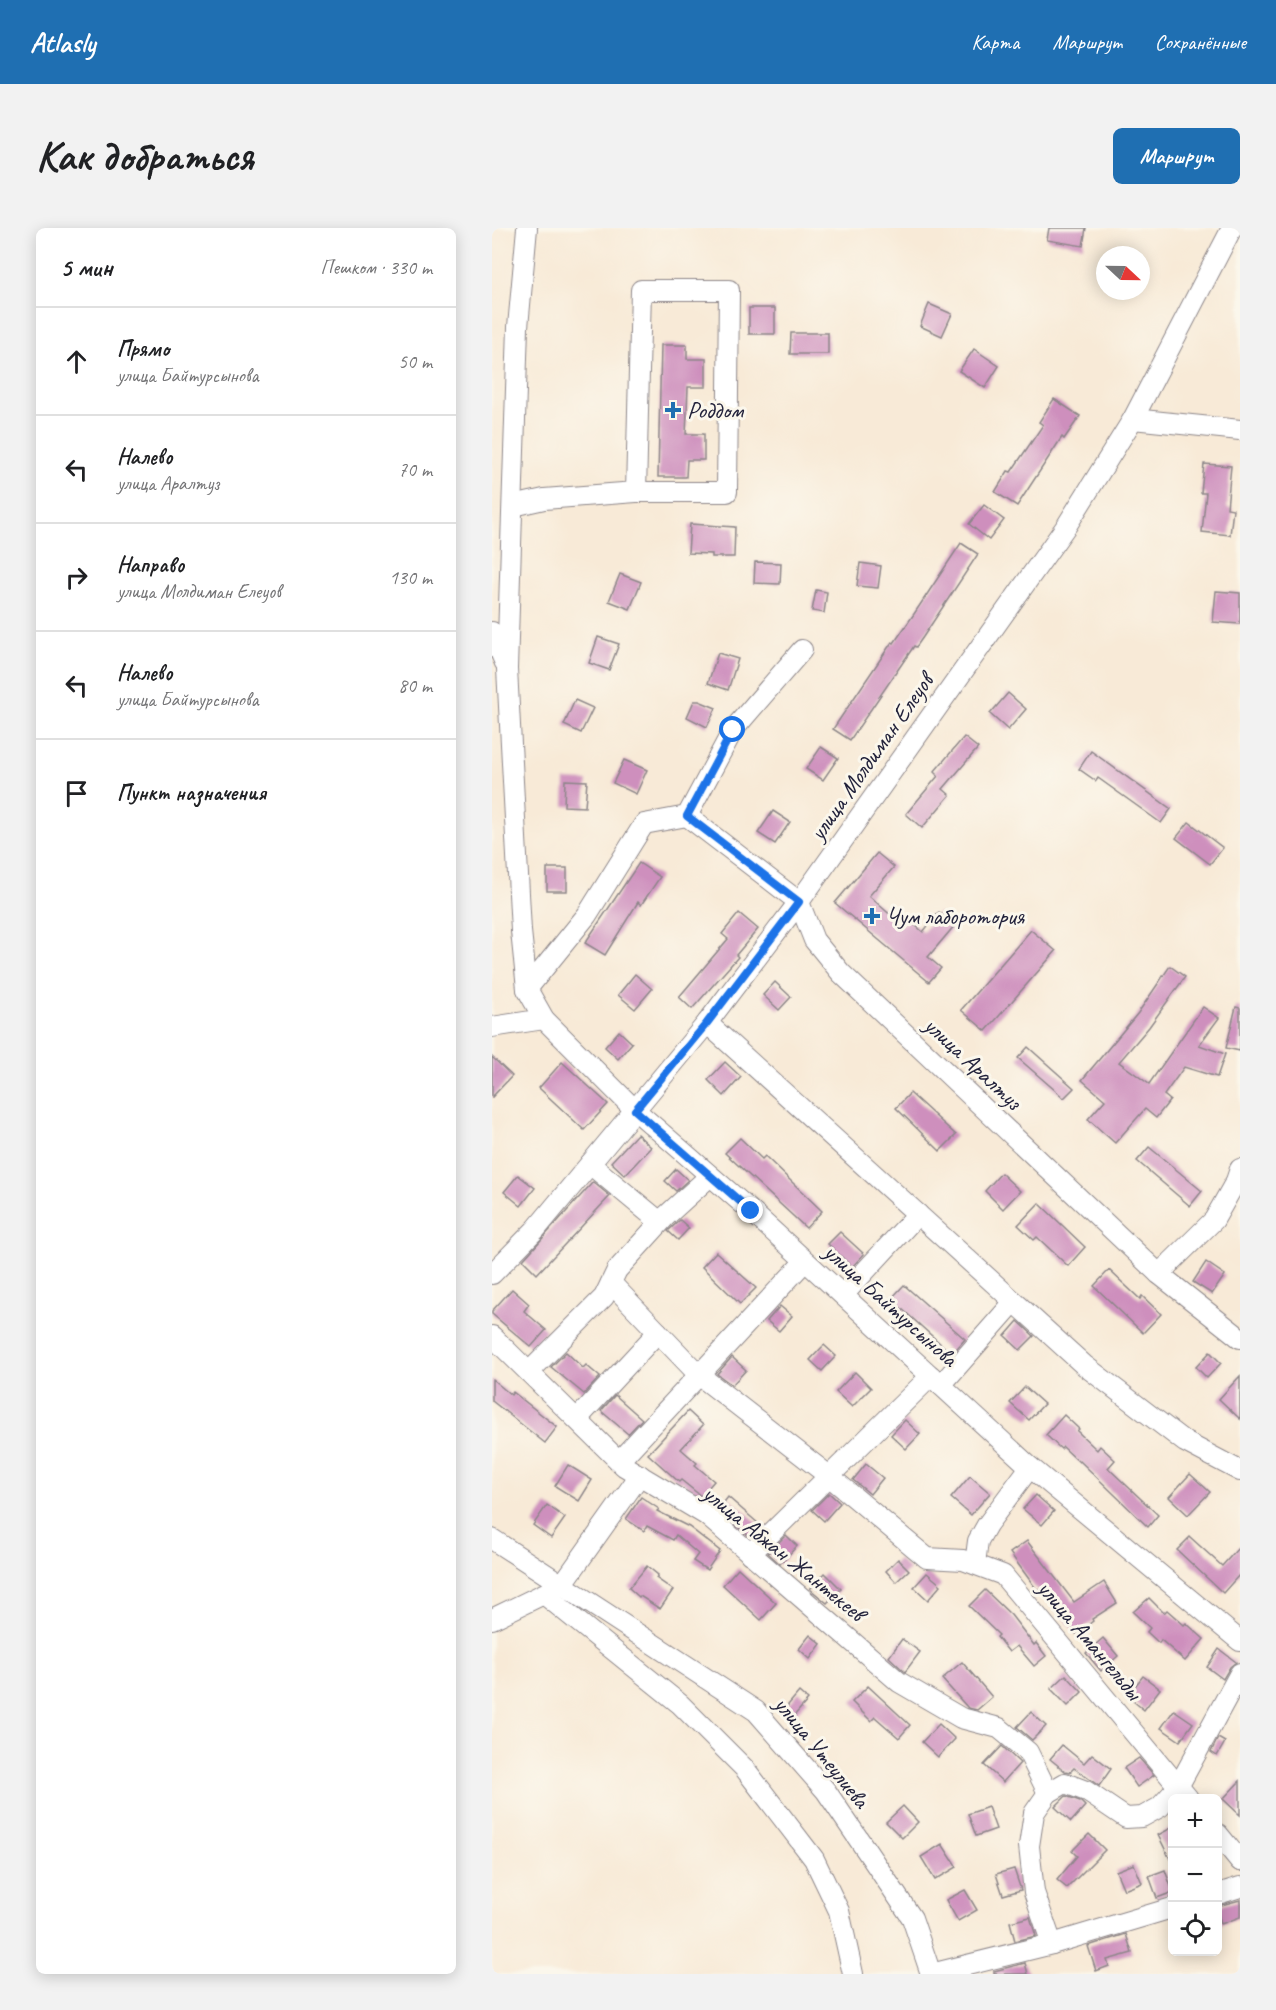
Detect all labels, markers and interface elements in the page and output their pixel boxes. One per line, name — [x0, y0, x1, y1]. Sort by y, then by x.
text: Atlasly — [30, 25, 95, 60]
text: Карта — [971, 29, 1020, 55]
text: Маршрут — [1053, 29, 1122, 55]
text: Сохранённые — [1155, 29, 1246, 55]
button: Маршрут — [1113, 128, 1240, 184]
text: Как добраться — [36, 130, 253, 183]
north arrow — [1096, 246, 1150, 300]
text: 5 мин — [60, 251, 112, 284]
text: Пешком · 330 m — [320, 255, 432, 280]
text: Прямо — [117, 335, 169, 363]
icon: ahead — [60, 345, 93, 378]
text: 50 m — [398, 349, 432, 374]
text: улица Байтурсынова — [117, 363, 259, 388]
place label: Роддом — [687, 395, 744, 425]
marker: Роддом — [664, 401, 682, 419]
text: Налево — [117, 443, 173, 471]
icon: left — [60, 453, 93, 486]
text: 70 m — [398, 457, 432, 482]
text: улица Аралтуз — [117, 471, 219, 496]
text: Направо — [117, 551, 184, 579]
icon: right — [60, 561, 93, 594]
text: 130 m — [389, 565, 432, 590]
text: улица Молдиман Елеуов — [117, 579, 281, 604]
text: Налево — [117, 659, 173, 687]
street label: улица Молдиман Елеуов — [801, 665, 942, 848]
icon: left — [60, 669, 93, 702]
text: 80 m — [398, 673, 432, 698]
text: улица Байтурсынова — [117, 687, 259, 712]
route start — [719, 716, 745, 742]
icon: arrive — [60, 777, 93, 810]
text: Пункт назначения — [117, 779, 266, 807]
place label: Чум лаборотория — [886, 901, 1026, 931]
marker: Чум лаборотория — [863, 907, 881, 925]
street label: улица Аралтуз — [917, 1009, 1030, 1117]
route end — [737, 1197, 763, 1223]
street label: улица Байтурсынова — [816, 1236, 965, 1374]
street label: улица Абжан Жантекеев — [695, 1477, 875, 1631]
street label: улица Амангельды — [1030, 1572, 1150, 1708]
street label: улица Утеулиева — [767, 1689, 877, 1815]
map controls — [1168, 1794, 1222, 1956]
button: + — [1168, 1794, 1222, 1848]
button: − — [1168, 1848, 1222, 1902]
button: locate — [1168, 1902, 1222, 1956]

